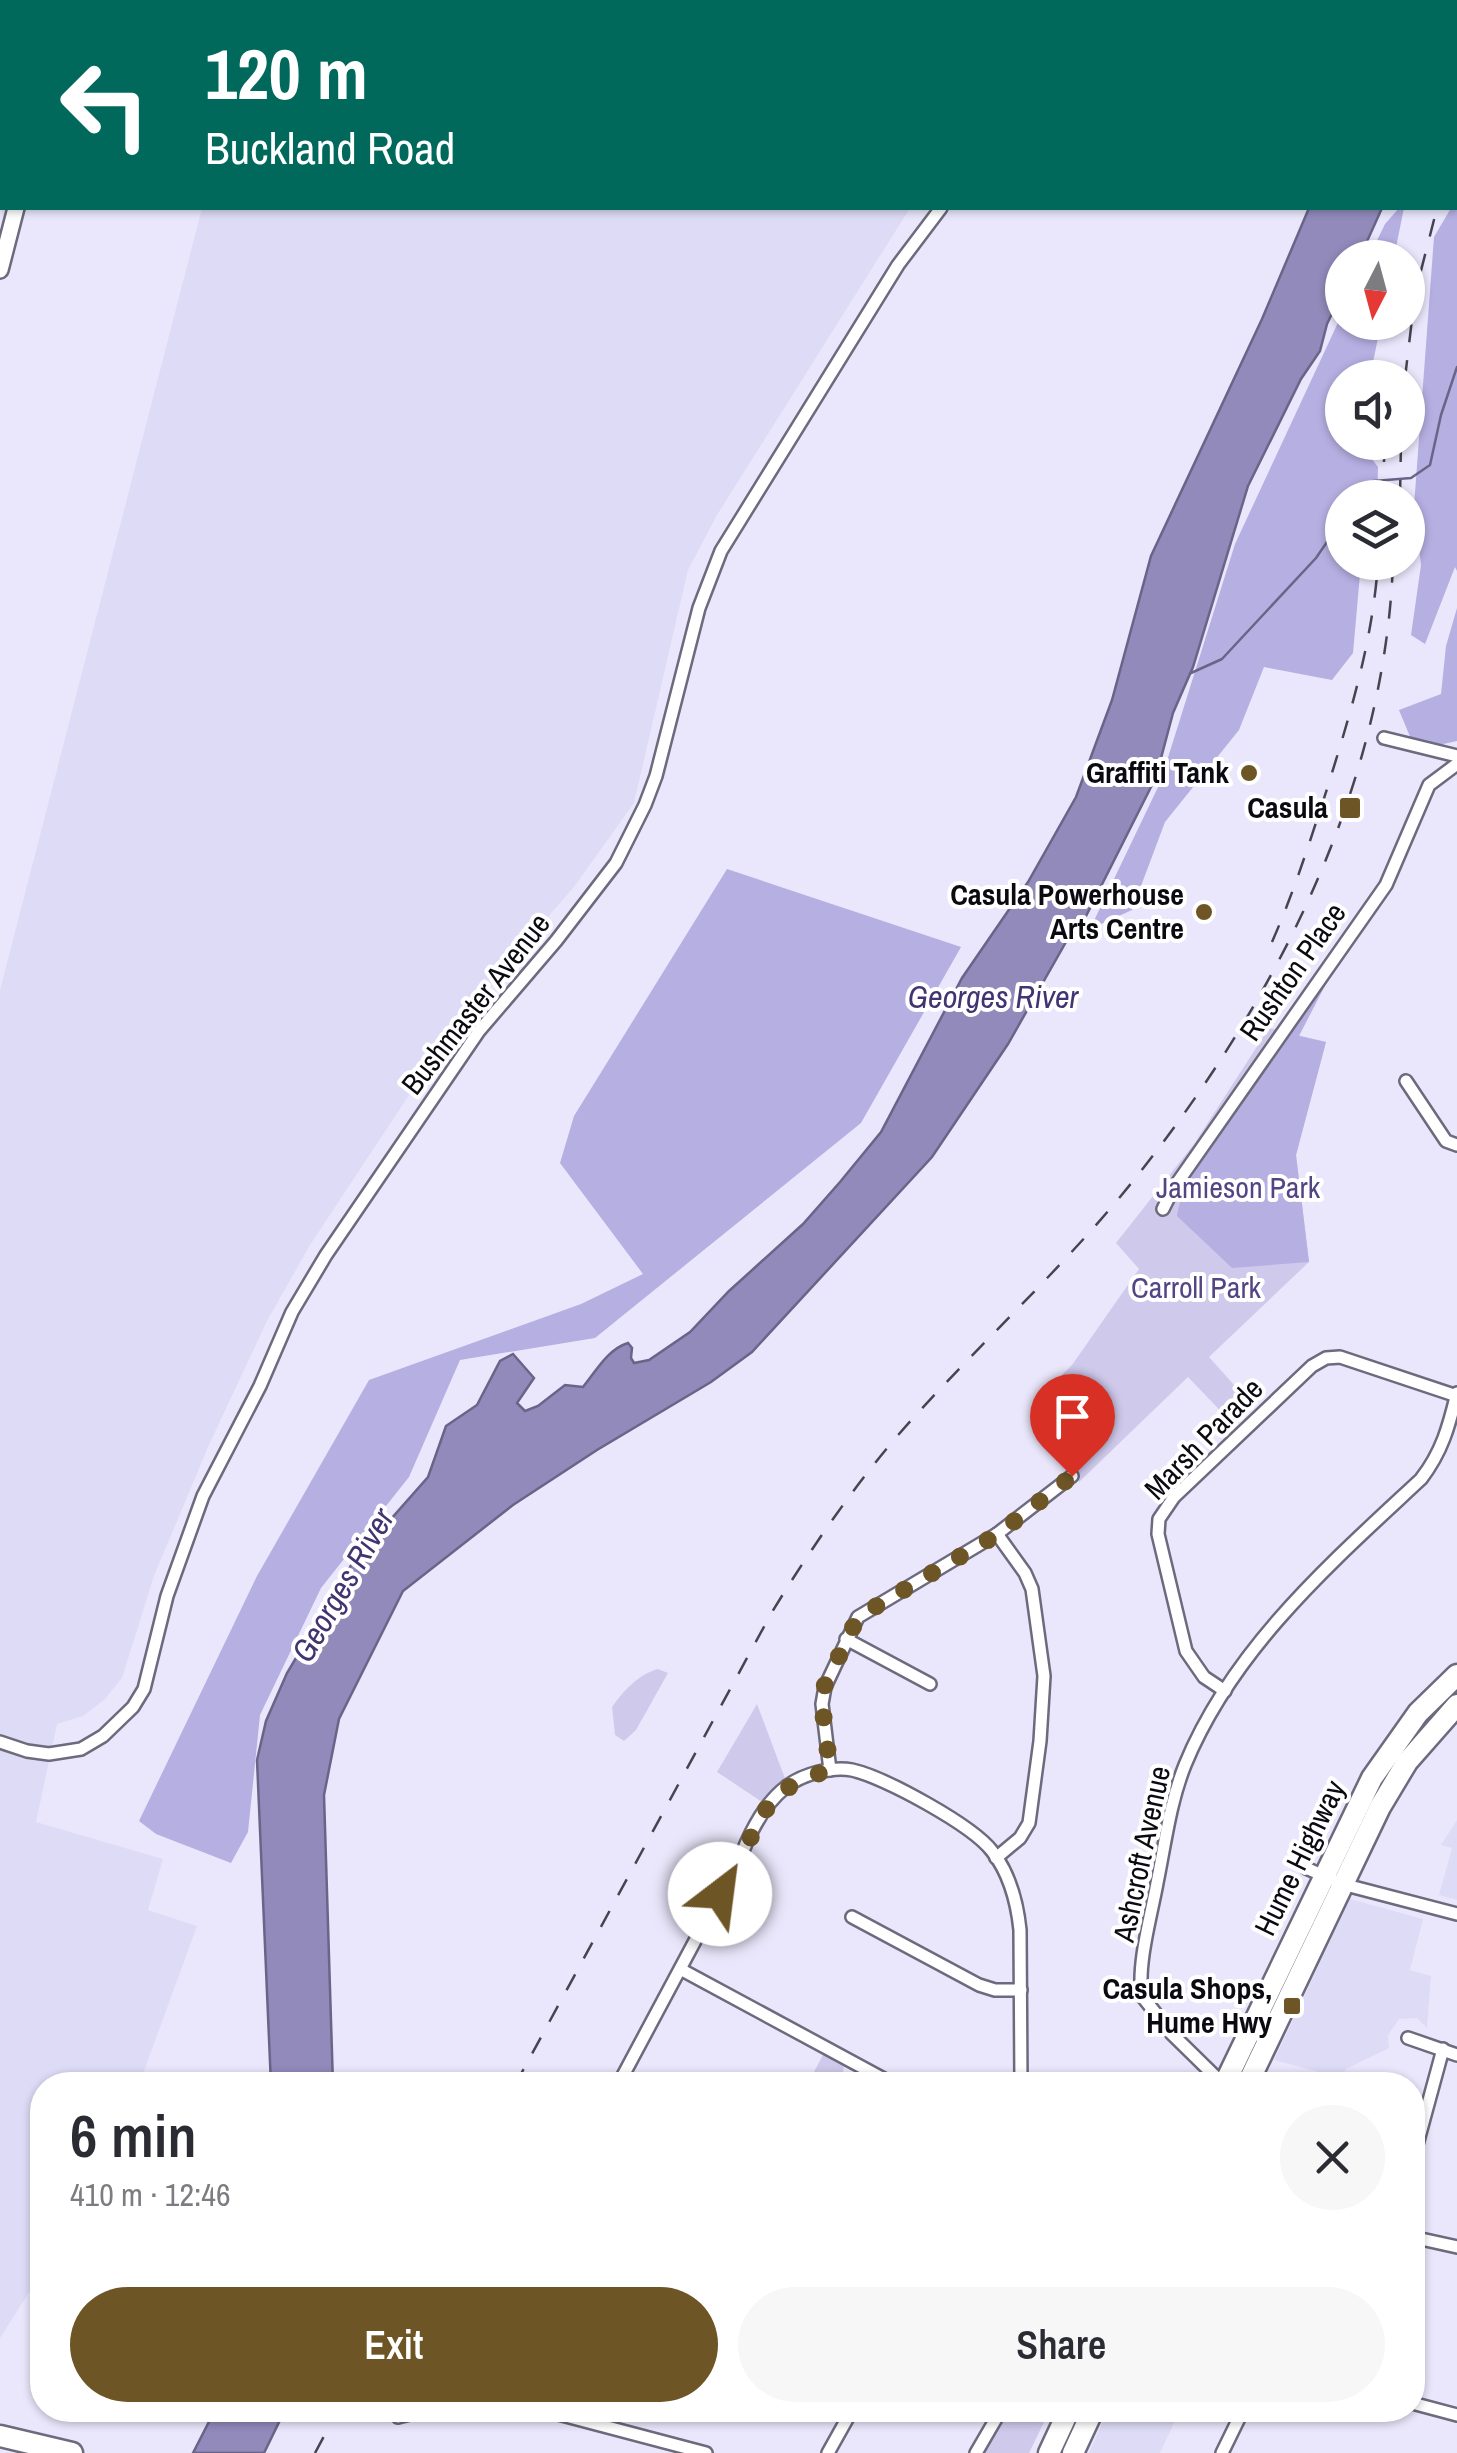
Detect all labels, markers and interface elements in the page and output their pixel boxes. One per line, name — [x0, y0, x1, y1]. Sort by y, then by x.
text: 120 m — [205, 27, 368, 121]
icon: left — [40, 40, 170, 170]
text: Buckland Road — [205, 117, 455, 178]
north arrow — [1325, 240, 1425, 340]
map controls — [1325, 240, 1425, 580]
button: sound — [1325, 360, 1425, 460]
button: layers — [1325, 480, 1425, 580]
place label: Graffiti Tank — [1086, 752, 1229, 792]
marker: Graffiti Tank — [1238, 762, 1260, 784]
place label: Casula — [1247, 787, 1328, 827]
marker: Casula — [1337, 795, 1363, 821]
place label: Casula Powerhouse Arts Centre — [950, 874, 1184, 948]
street label: Rushton Place — [1230, 894, 1354, 1048]
marker: Casula Powerhouse Arts Centre — [1193, 901, 1215, 923]
street label: Bushmaster Avenue — [392, 904, 559, 1102]
water label: Georges River — [908, 975, 1080, 1018]
park label: Jamieson Park — [1156, 1167, 1321, 1207]
park label: Carroll Park — [1131, 1267, 1262, 1307]
street label: Marsh Parade — [1135, 1369, 1271, 1508]
pin — [1030, 1374, 1115, 1477]
icon: arrive — [1045, 1389, 1100, 1444]
water label: Georges River — [281, 1499, 404, 1669]
street label: Ashcroft Avenue — [1103, 1762, 1179, 1946]
street label: Hume Highway — [1244, 1773, 1354, 1942]
position arrow — [668, 1842, 772, 1946]
place label: Casula Shops, Hume Hwy — [1102, 1968, 1272, 2042]
marker: Casula Shops, Hume Hwy — [1281, 1995, 1303, 2017]
text: 6 min — [70, 2095, 197, 2176]
button: close — [1280, 2105, 1385, 2210]
text: 410 m · 12:46 — [70, 2173, 230, 2216]
button: Exit — [70, 2287, 718, 2402]
button: Share — [738, 2287, 1385, 2402]

